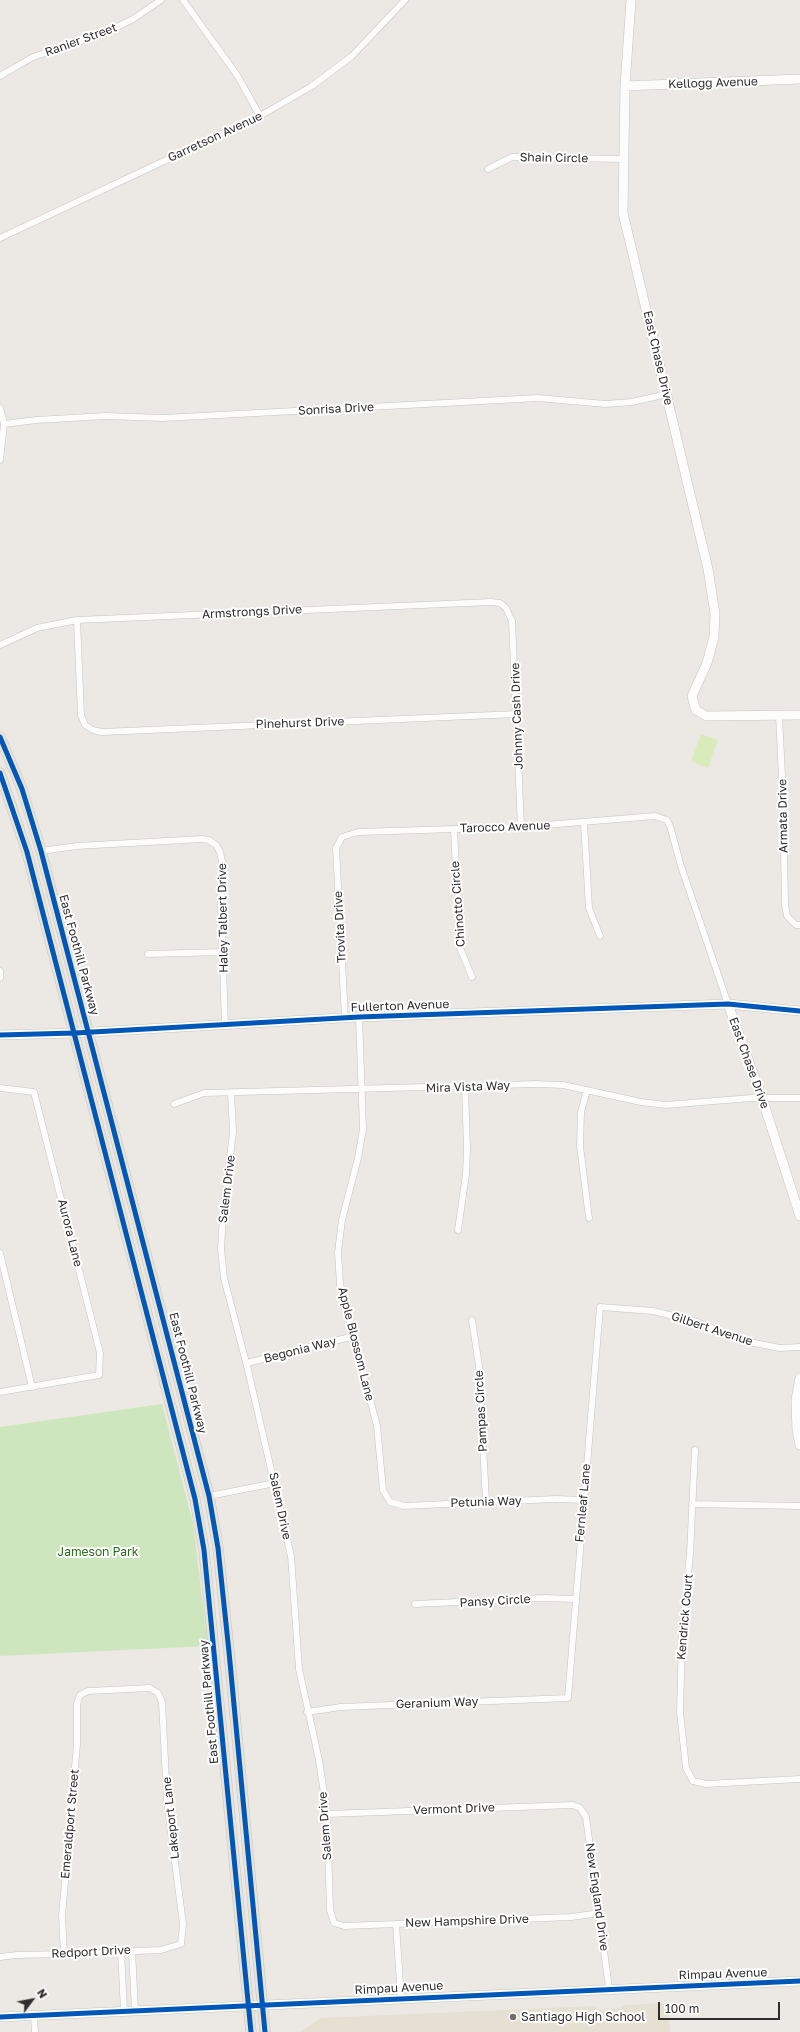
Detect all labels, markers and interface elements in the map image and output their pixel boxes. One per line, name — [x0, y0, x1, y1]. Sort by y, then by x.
street label: Ranier Street — [43, 20, 119, 60]
street label: Kellogg Avenue — [668, 74, 758, 92]
street label: Garretson Avenue — [165, 109, 265, 165]
street label: Shain Circle — [520, 150, 588, 166]
street label: East Chase Drive — [640, 309, 676, 407]
street label: Sonrisa Drive — [298, 400, 374, 418]
street label: Armstrongs Drive — [202, 602, 302, 622]
street label: Johnny Cash Drive — [508, 662, 526, 770]
street label: Pinehurst Drive — [255, 714, 345, 732]
street label: Armata Drive — [775, 779, 791, 853]
street label: Tarocco Avenue — [460, 818, 550, 836]
street label: Chinotto Circle — [448, 861, 468, 947]
street label: Haley Talbert Drive — [215, 863, 231, 973]
street label: Trovita Drive — [331, 891, 349, 963]
street label: East Foothill Parkway — [56, 893, 102, 1017]
street label: Fullerton Avenue — [350, 997, 450, 1015]
street label: East Chase Drive — [726, 1015, 772, 1111]
street label: Mira Vista Way — [426, 1078, 510, 1096]
street label: Salem Drive — [216, 1154, 238, 1224]
street label: Aurora Lane — [55, 1198, 85, 1268]
street label: Apple Blossom Lane — [335, 1285, 377, 1403]
street label: Gilbert Avenue — [669, 1309, 755, 1349]
street label: East Foothill Parkway — [166, 1311, 210, 1435]
street label: Begonia Way — [262, 1334, 338, 1366]
street label: Pampas Circle — [472, 1370, 490, 1452]
street label: Fernleaf Lane — [572, 1463, 594, 1543]
street label: Salem Drive — [266, 1471, 294, 1541]
street label: Petunia Way — [450, 1494, 522, 1510]
park label: Jameson Park — [58, 1545, 138, 1559]
street label: Kendrick Court — [674, 1573, 696, 1661]
street label: Pansy Circle — [459, 1592, 531, 1610]
street label: East Foothill Parkway — [196, 1639, 222, 1765]
street label: Geranium Way — [396, 1694, 478, 1712]
street label: Emeraldport Street — [58, 1769, 82, 1879]
street label: Lakeport Lane — [160, 1776, 182, 1860]
street label: Salem Drive — [315, 1791, 335, 1861]
street label: Vermont Drive — [413, 1800, 495, 1818]
street label: New England Drive — [582, 1842, 612, 1952]
street label: New Hampshire Drive — [405, 1912, 529, 1930]
street label: Redport Drive — [51, 1943, 131, 1961]
street label: Rimpau Avenue — [678, 1965, 768, 1983]
street label: Rimpau Avenue — [354, 1978, 444, 1998]
north arrow — [12, 1980, 52, 2020]
text: N — [35, 1986, 50, 2000]
scale bar — [660, 1994, 782, 2020]
text: 100 m — [665, 2001, 699, 2016]
place label: Santiago High School — [521, 2010, 645, 2024]
marker: Santiago High School — [508, 2012, 518, 2022]

